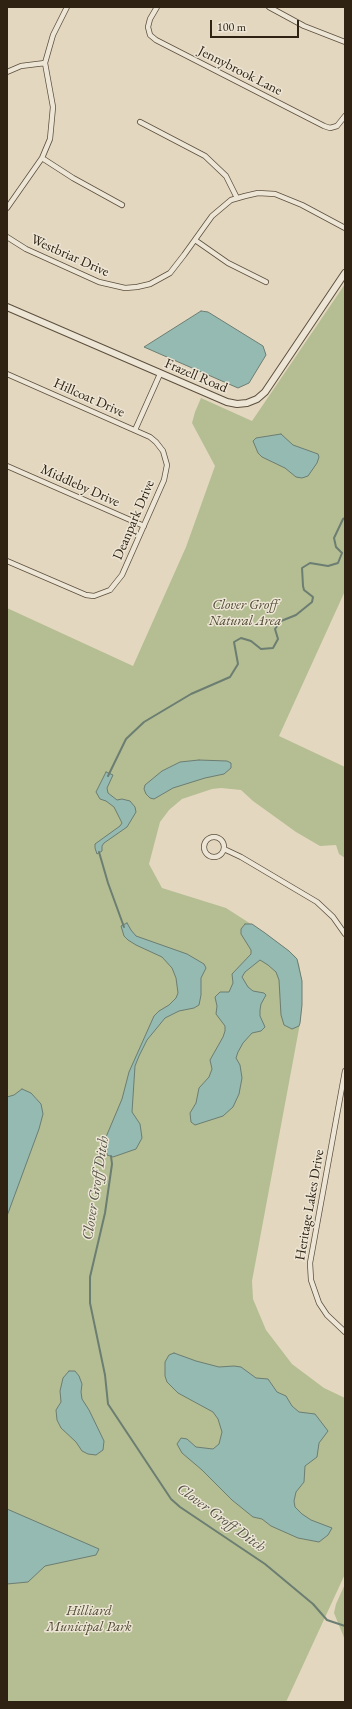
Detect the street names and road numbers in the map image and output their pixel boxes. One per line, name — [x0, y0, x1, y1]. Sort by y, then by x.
street label: Jennybrook Lane — [195, 43, 285, 99]
street label: Westbriar Drive — [28, 231, 112, 281]
street label: Frazell Road — [162, 355, 230, 397]
street label: Hillcoat Drive — [51, 375, 127, 421]
street label: Middleby Drive — [38, 461, 122, 511]
street label: Deanpark Drive — [110, 477, 158, 563]
street label: Heritage Lakes Drive — [292, 1148, 328, 1262]

